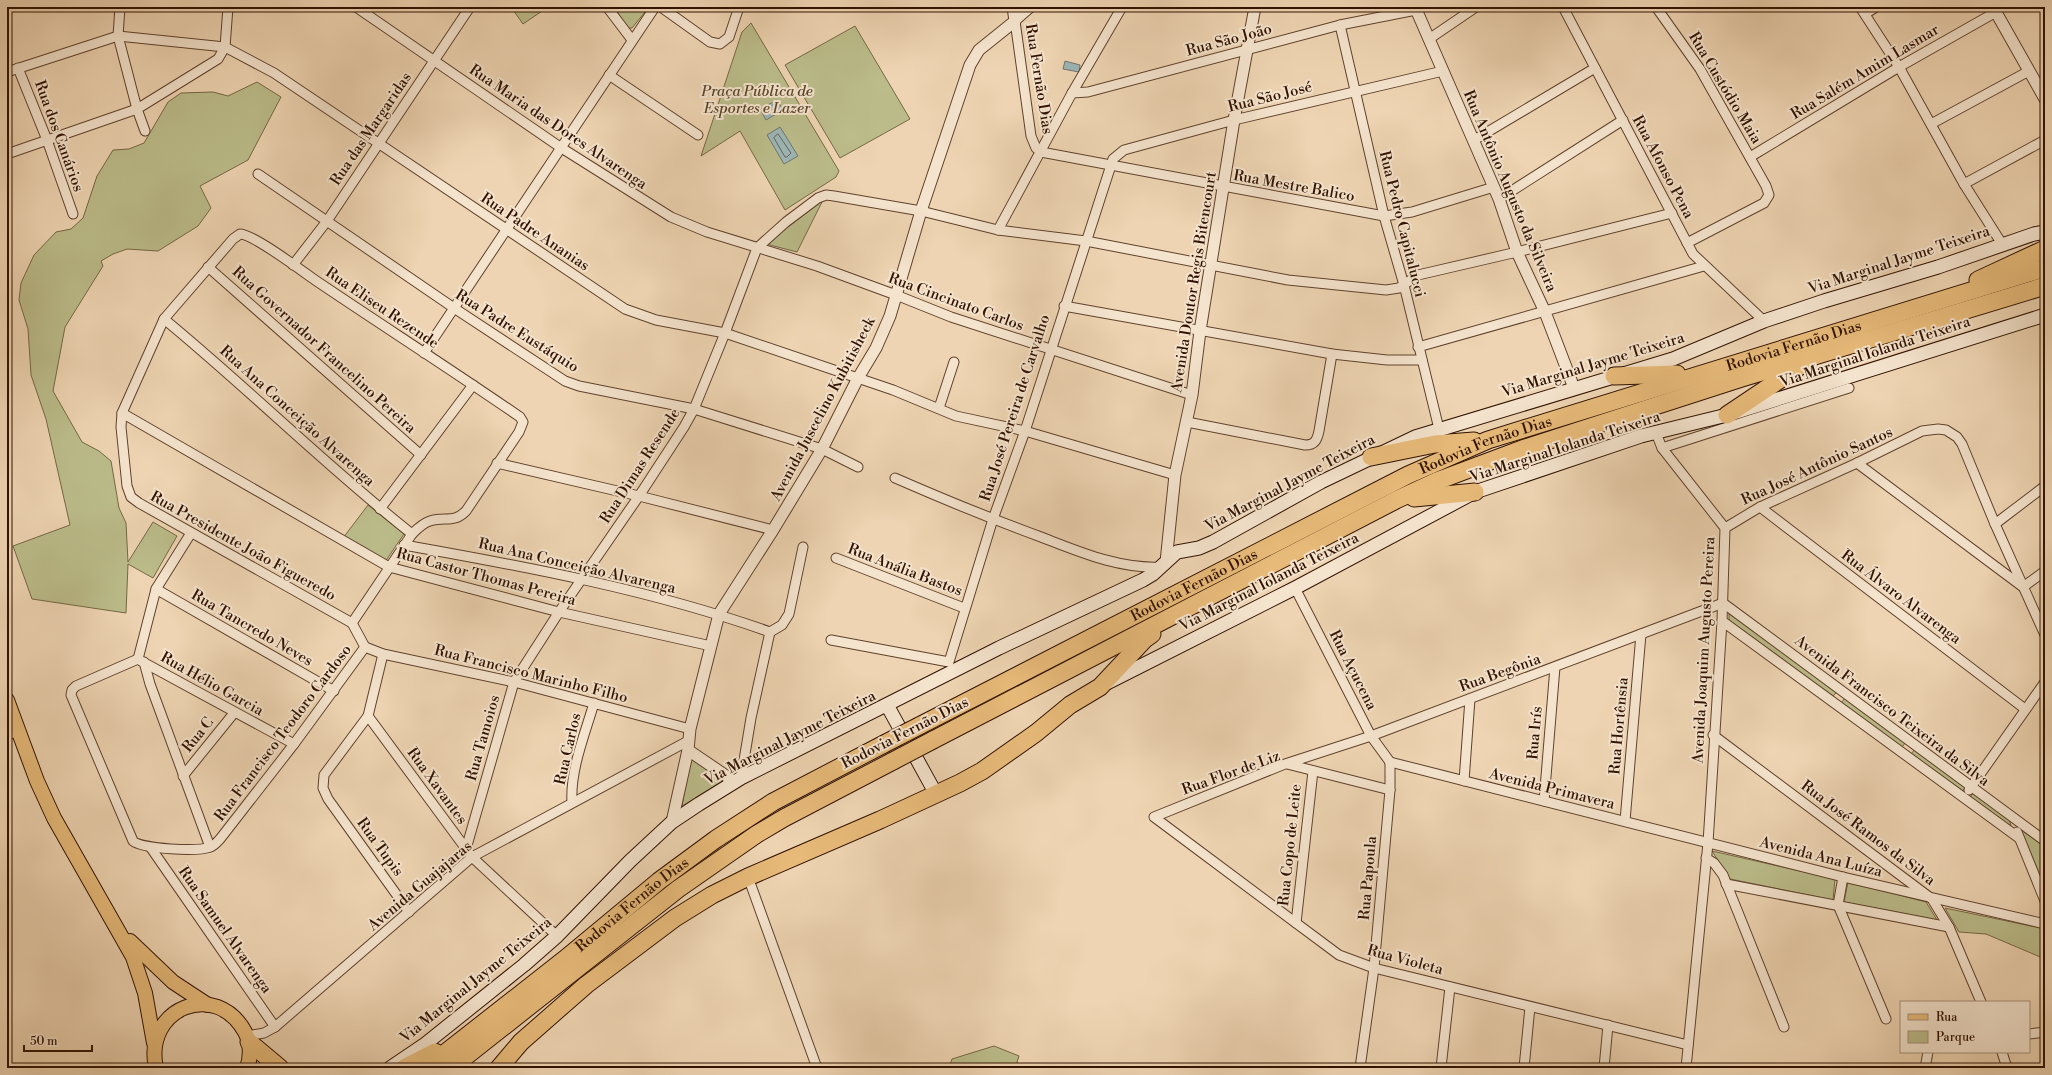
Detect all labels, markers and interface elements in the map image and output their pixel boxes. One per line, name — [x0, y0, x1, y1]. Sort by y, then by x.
street label: Rua São João — [1184, 19, 1274, 61]
street label: Rua Salém Amim Lasmar — [1787, 20, 1943, 124]
street label: Rua Fernão Dias — [1021, 22, 1057, 136]
street label: Rua Custódio Maia — [1684, 29, 1766, 148]
street label: Rua Maria das Dores Alvarenga — [465, 60, 651, 194]
street label: Rua das Margaridas — [326, 69, 416, 189]
street label: Rua São José — [1226, 77, 1314, 117]
street label: Rua dos Canários — [30, 78, 88, 194]
park label: Praça Pública de Esportes e Lazer — [700, 82, 813, 118]
street label: Rua Antônio Augusto da Silveira — [1459, 87, 1561, 295]
street label: Rua Afonso Pena — [1628, 112, 1698, 222]
street label: Rua Pedro Capitalucci — [1375, 149, 1429, 299]
street label: Rua Mestre Balico — [1232, 166, 1356, 206]
street label: Avenida Doutor Regis Bitencourt — [1167, 170, 1221, 395]
street label: Rua Padre Ananias — [477, 189, 593, 275]
street label: Via Marginal Jayme Teixeira — [1805, 221, 1993, 299]
street label: Rua Governador Francelino Pereira — [228, 262, 420, 438]
street label: Rua Eliseu Rezende — [322, 263, 442, 353]
street label: Rua Cincinato Carlos — [886, 269, 1026, 335]
street label: Rua Padre Eustáquio — [452, 285, 582, 377]
street label: Rua José Pereira de Carvalho — [976, 312, 1054, 504]
street label: Via Marginal Iolanda Teixeira — [1776, 312, 1973, 392]
street label: Avenida Juscelino Kubitisheck — [766, 313, 880, 505]
street label: Rodovia Fernão Dias — [1724, 316, 1864, 375]
street label: Via Marginal Jayme Teixeira — [1498, 328, 1687, 402]
street label: Rua Ana Conceição Alvarenga — [216, 341, 379, 491]
street label: Rua Dimas Resende — [596, 405, 684, 527]
street label: Via Marginal Iolanda Teixeira — [1466, 407, 1663, 487]
street label: Rodovia Fernão Dias — [1416, 411, 1554, 478]
street label: Rua José Antônio Santos — [1738, 422, 1896, 510]
street label: Via Marginal Jayme Teixeira — [1201, 430, 1379, 536]
street label: Rua Presidente João Figueredo — [147, 487, 339, 605]
street label: Via Marginal Iolanda Teixeira — [1175, 528, 1362, 636]
street label: Rua Ana Conceição Alvarenga — [476, 534, 678, 598]
street label: Avenida Joaquim Augusto Pereira — [1689, 536, 1719, 765]
street label: Rua Anália Bastos — [845, 539, 965, 601]
street label: Rua Castor Thomas Pereira — [394, 544, 578, 610]
street label: Rodovia Fernão Dias — [1127, 544, 1261, 625]
street label: Rua Álvaro Alvarenga — [1837, 545, 1966, 649]
street label: Rua Tancredo Neves — [188, 585, 316, 671]
street label: Rua Açucena — [1325, 627, 1381, 714]
street label: Avenida Francisco Teixeira da Silva — [1790, 631, 1994, 791]
street label: Rua Francisco Teodoro Cardoso — [210, 641, 356, 825]
street label: Rua Francisco Marinho Filho — [432, 641, 630, 707]
street label: Rua Hélio Garcia — [157, 648, 267, 720]
street label: Rua Begônia — [1457, 649, 1544, 697]
street label: Rua Hortênsia — [1605, 676, 1633, 776]
street label: Via Marginal Jayme Teixeira — [700, 686, 879, 790]
street label: Rua Tamoios — [462, 693, 504, 783]
street label: Rodovia Fernão Dias — [838, 693, 972, 773]
street label: Rua Irís — [1523, 705, 1547, 761]
street label: Rua Carlos — [551, 711, 585, 787]
street label: Rua C — [178, 714, 218, 756]
street label: Rua Xavantes — [403, 744, 471, 828]
street label: Rua Flor de Liz — [1179, 746, 1283, 800]
street label: Avenida Primavera — [1486, 764, 1617, 814]
street label: Rua José Ramos da Silva — [1797, 776, 1939, 890]
street label: Rua Copo de Leite — [1274, 783, 1306, 907]
street label: Rua Tupis — [352, 814, 408, 880]
street label: Avenida Ana Luíza — [1757, 832, 1885, 882]
street label: Rua Papoula — [1355, 835, 1381, 921]
street label: Avenida Guajajaras — [363, 837, 476, 936]
street label: Rodovia Fernão Dias — [571, 853, 692, 956]
street label: Rua Samuel Alvarenga — [174, 863, 276, 997]
street label: Via Marginal Jayme Teixeira — [395, 913, 556, 1048]
street label: Rua Violeta — [1365, 941, 1446, 979]
legend — [1900, 1001, 2030, 1053]
text: Rua — [1936, 1010, 1958, 1025]
scale bar — [24, 1027, 92, 1053]
text: Parque — [1936, 1030, 1975, 1045]
text: 50 m — [30, 1034, 58, 1049]

